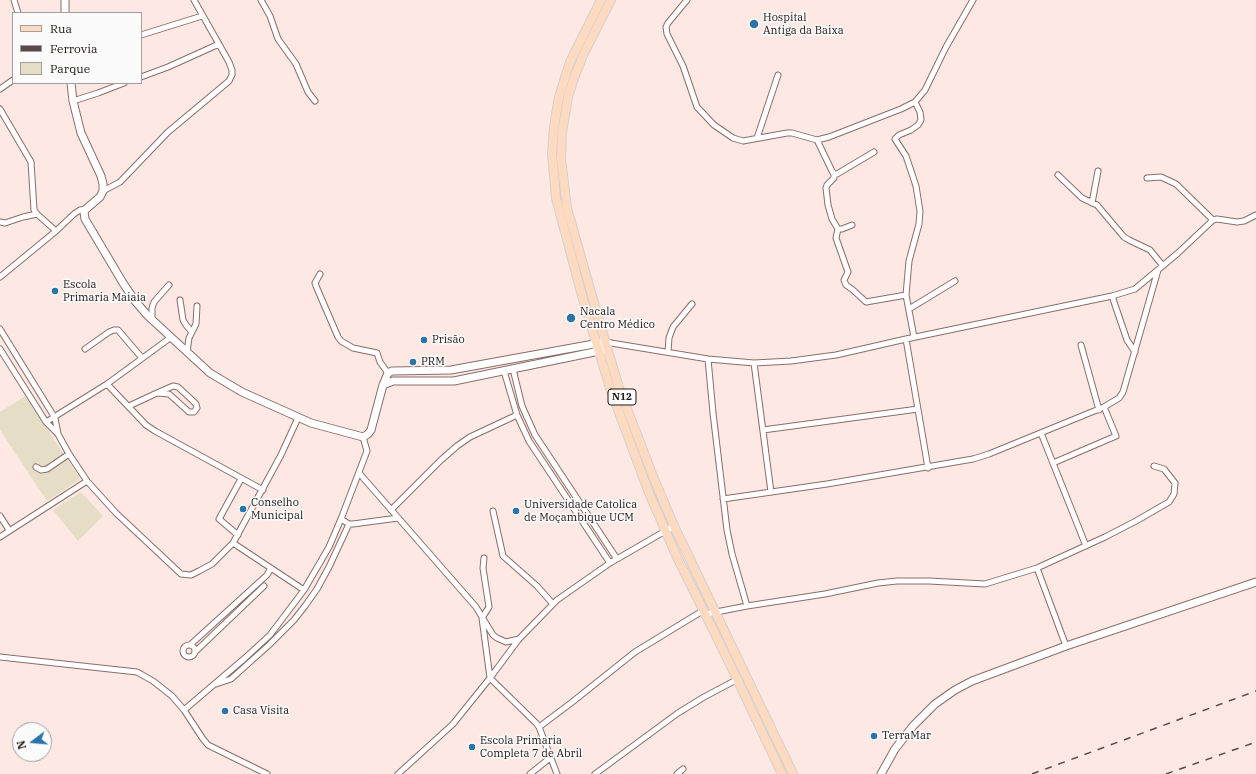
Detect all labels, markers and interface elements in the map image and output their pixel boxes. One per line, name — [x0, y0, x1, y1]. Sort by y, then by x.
place label: Hospital Antiga da Baixa — [763, 11, 844, 37]
legend — [12, 12, 142, 84]
marker: Hospital Antiga da Baixa — [748, 18, 760, 30]
text: Rua — [50, 21, 72, 36]
text: Ferrovia — [50, 41, 97, 56]
text: Parque — [50, 61, 90, 76]
place label: Escola Primaria Maiaia — [63, 278, 146, 304]
marker: Escola Primaria Maiaia — [50, 286, 60, 296]
place label: Nacala Centro Médico — [580, 305, 655, 331]
marker: Nacala Centro Médico — [565, 312, 577, 324]
place label: Prisão — [432, 333, 465, 347]
marker: Prisão — [419, 335, 429, 345]
place label: PRM — [421, 355, 445, 369]
marker: PRM — [408, 357, 418, 367]
road number: N12 — [608, 389, 636, 405]
place label: Conselho Municipal — [251, 496, 303, 522]
place label: Universidade Catolica de Moçambique UCM — [524, 498, 637, 524]
marker: Conselho Municipal — [238, 504, 248, 514]
marker: Universidade Catolica de Moçambique UCM — [511, 506, 521, 516]
place label: Casa Visita — [233, 704, 289, 718]
marker: Casa Visita — [220, 706, 230, 716]
north arrow — [12, 722, 52, 762]
place label: TerraMar — [882, 729, 931, 743]
marker: TerraMar — [869, 731, 879, 741]
place label: Escola Primaria Completa 7 de Abril — [480, 734, 582, 760]
text: N — [13, 739, 29, 751]
marker: Escola Primaria Completa 7 de Abril — [467, 742, 477, 752]

